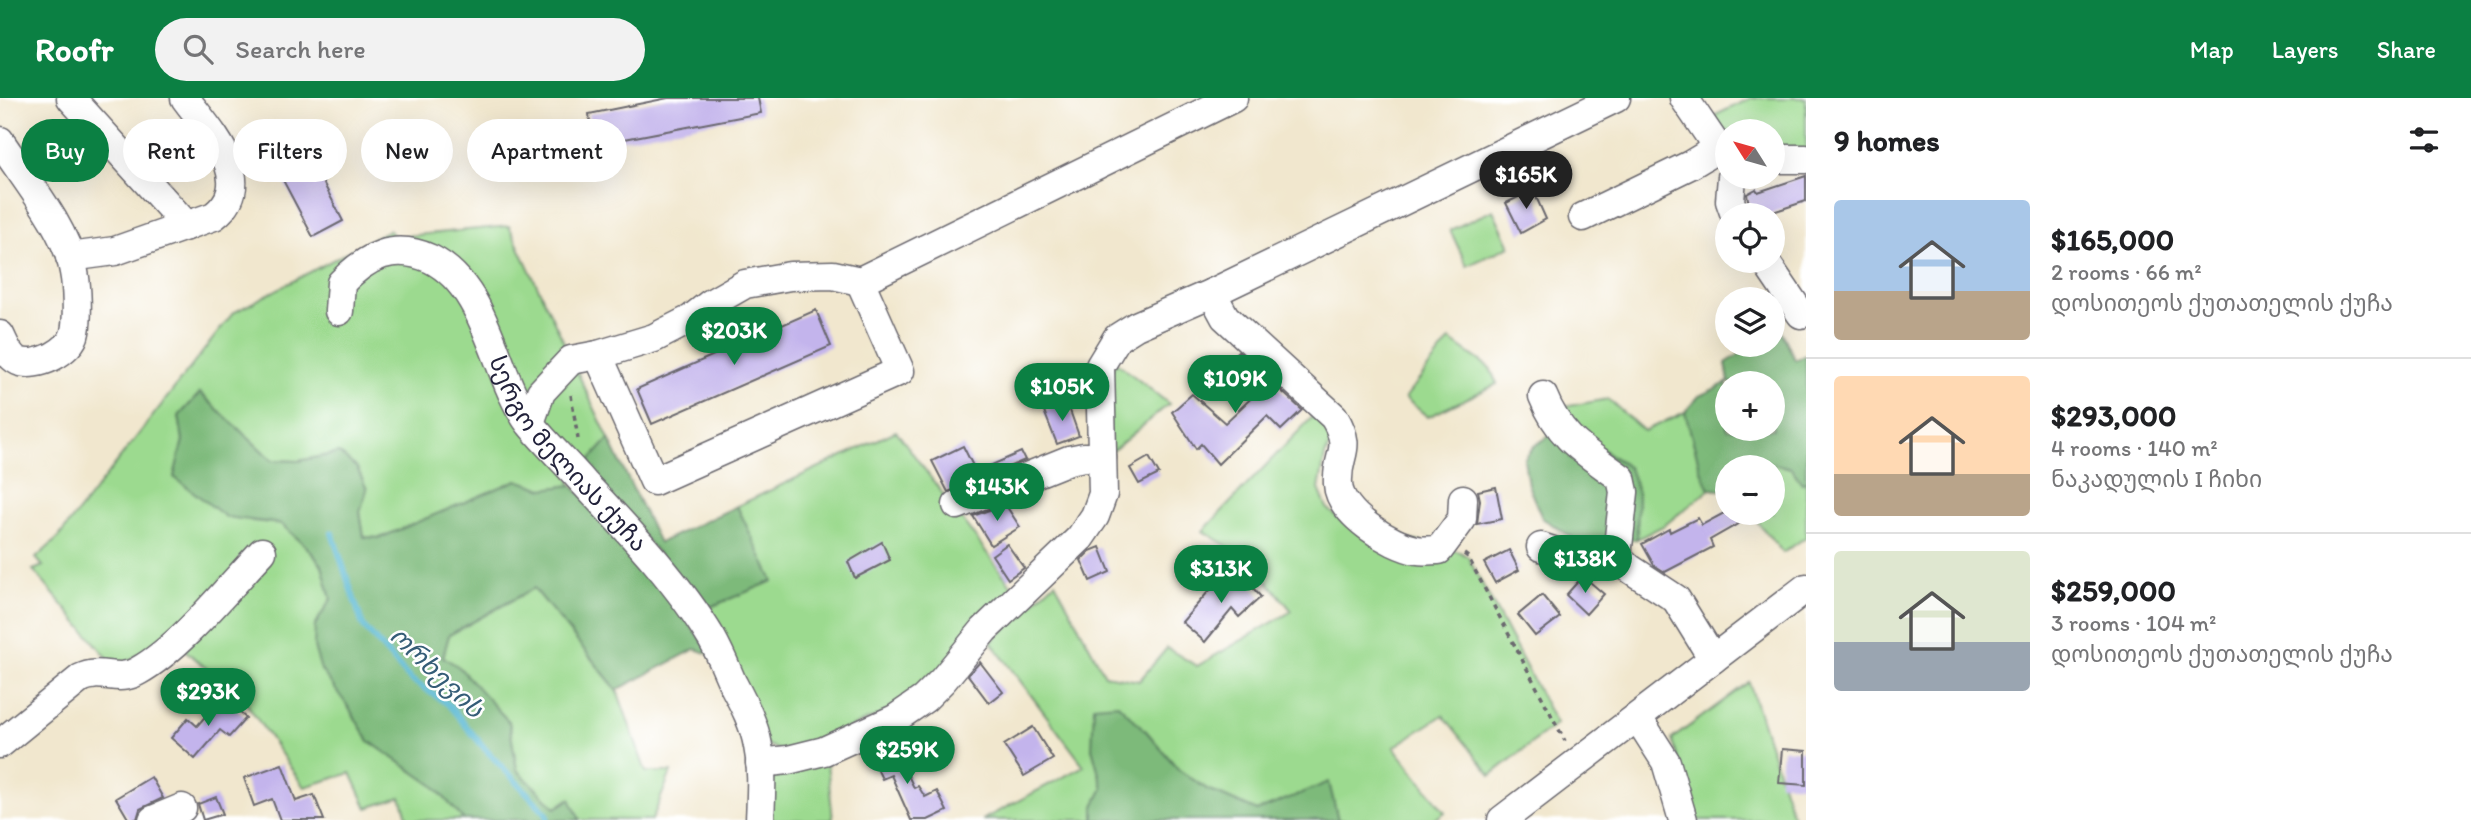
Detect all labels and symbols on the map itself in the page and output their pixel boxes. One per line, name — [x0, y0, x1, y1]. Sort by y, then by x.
north arrow — [1715, 119, 1785, 189]
pin: $165K — [1477, 152, 1575, 211]
pin: $203K — [685, 308, 783, 367]
street label: სერგო მელიას ქუჩა — [484, 351, 654, 557]
pin: $109K — [1186, 356, 1284, 415]
pin: $105K — [1013, 364, 1111, 423]
pin: $143K — [948, 464, 1046, 523]
pin: $138K — [1536, 536, 1634, 595]
pin: $313K — [1172, 546, 1270, 605]
water label: ორხევის — [383, 620, 491, 725]
pin: $293K — [159, 668, 257, 728]
pin: $259K — [858, 726, 956, 786]

